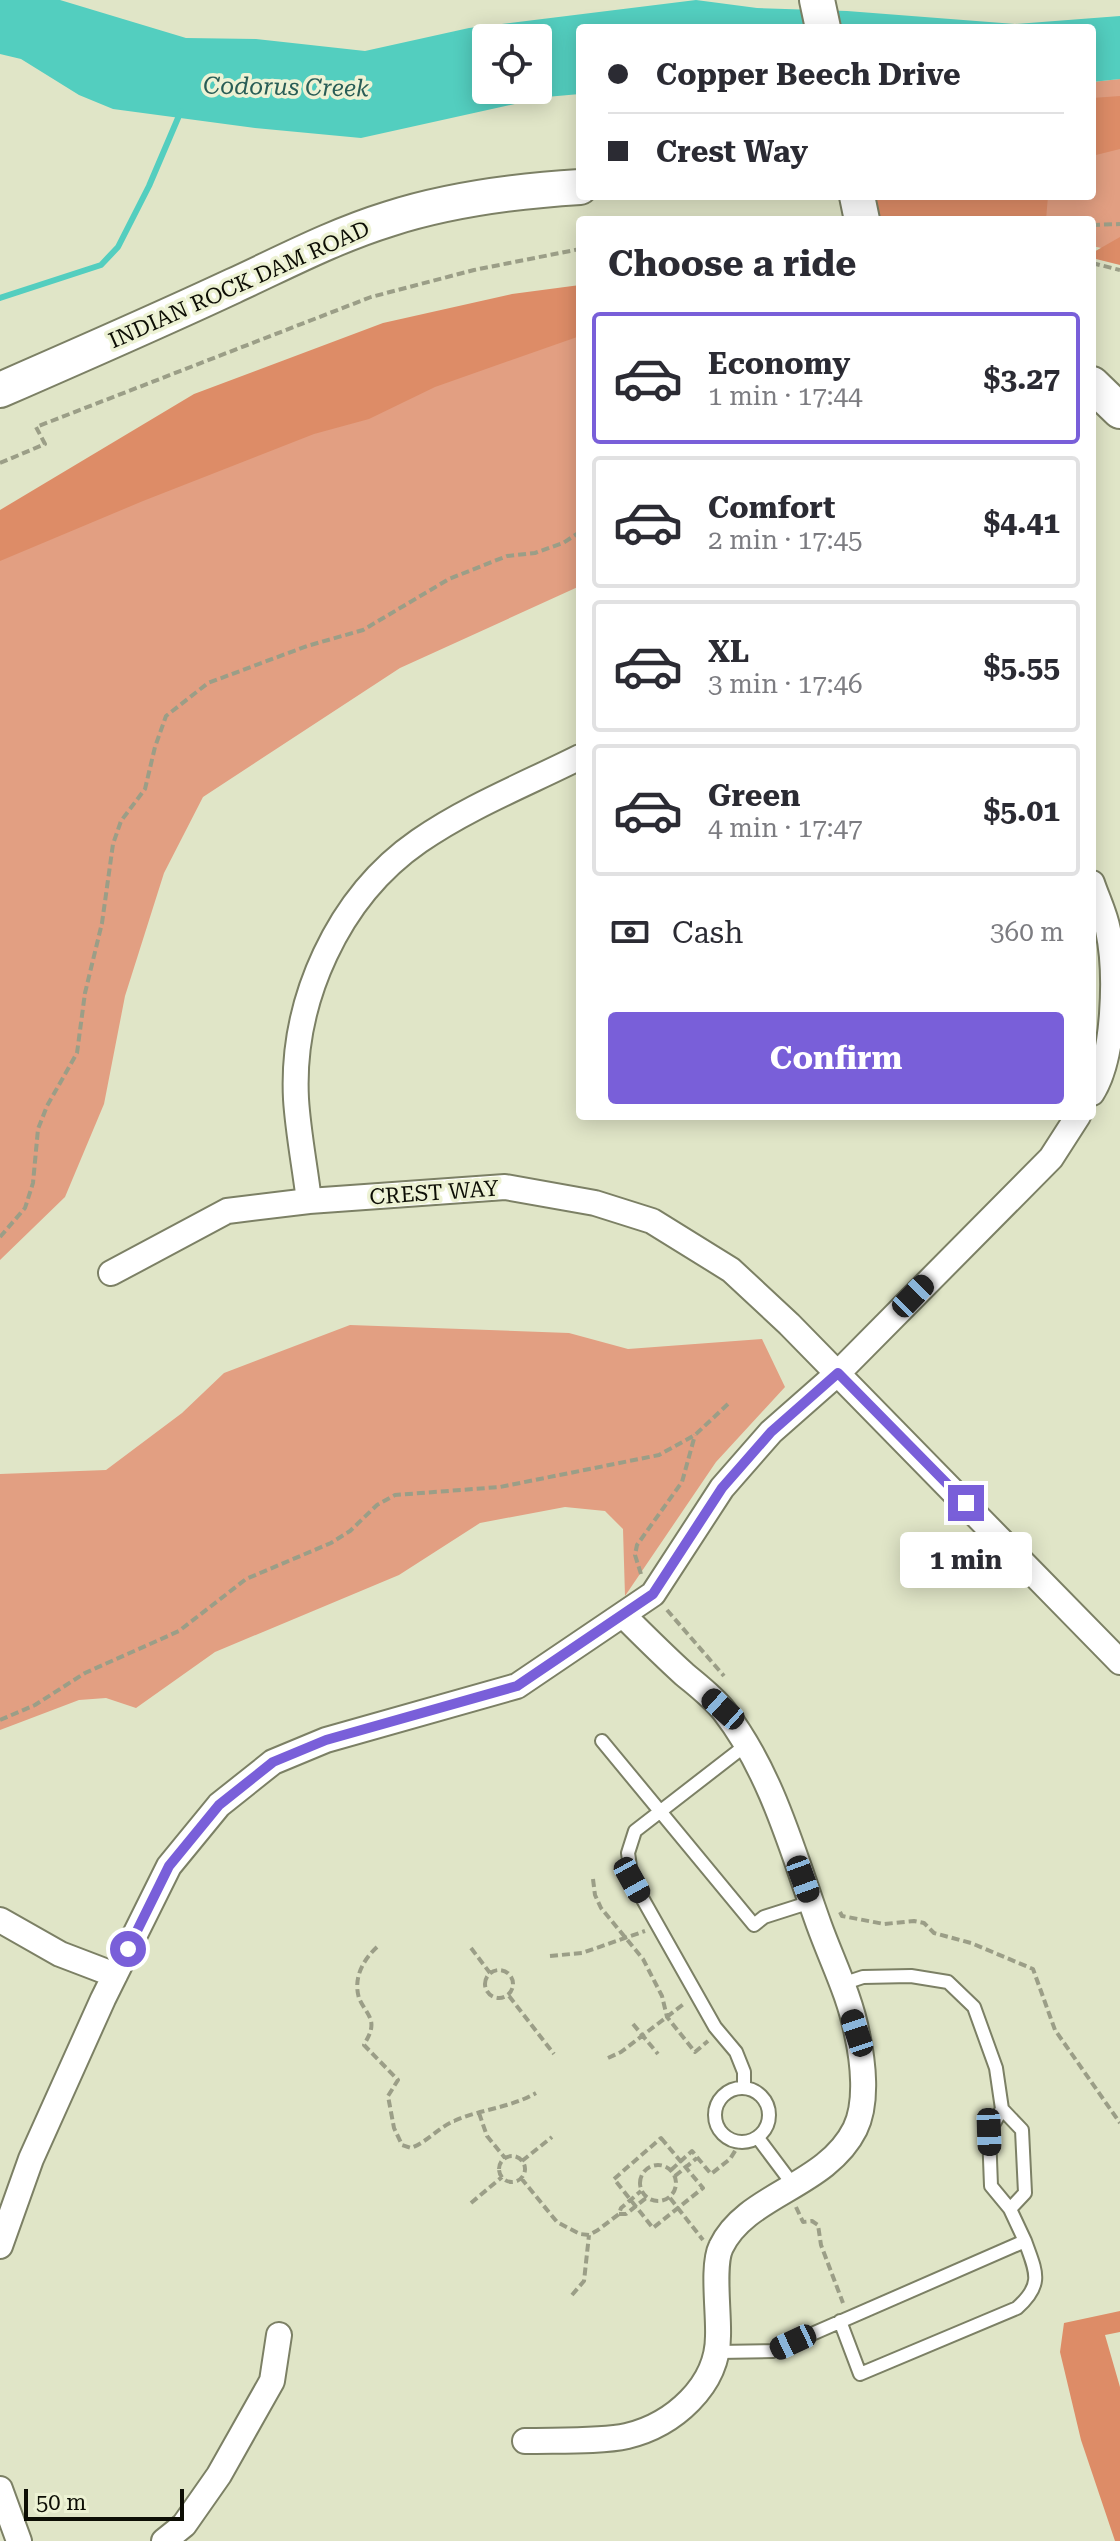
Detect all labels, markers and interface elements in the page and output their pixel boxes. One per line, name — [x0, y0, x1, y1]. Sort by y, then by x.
map controls — [472, 24, 552, 104]
button: locate — [472, 24, 552, 104]
text: Copper Beech Drive — [656, 57, 961, 92]
water label: Codorus Creek — [203, 72, 369, 102]
text: Crest Way — [656, 134, 808, 169]
street label: INDIAN ROCK DAM ROAD — [105, 216, 373, 353]
text: Choose a ride — [608, 243, 856, 285]
icon: car — [612, 342, 684, 414]
text: Economy — [708, 346, 850, 381]
text: $3.27 — [983, 361, 1060, 396]
text: 1 min · 17:44 — [708, 381, 863, 411]
icon: car — [612, 486, 684, 558]
text: Comfort — [708, 490, 835, 525]
text: $4.41 — [983, 505, 1060, 540]
text: 2 min · 17:45 — [708, 525, 863, 555]
icon: car — [612, 630, 684, 702]
text: XL — [708, 634, 749, 669]
text: $5.55 — [983, 649, 1060, 684]
text: 3 min · 17:46 — [708, 669, 863, 699]
icon: car — [612, 774, 684, 846]
text: Green — [708, 778, 800, 813]
text: $5.01 — [983, 793, 1060, 828]
text: 4 min · 17:47 — [708, 813, 863, 843]
icon: cash — [608, 910, 652, 954]
text: Cash — [672, 915, 743, 950]
text: 360 m — [990, 917, 1064, 947]
button: Confirm — [608, 1012, 1064, 1104]
street label: CREST WAY — [368, 1176, 500, 1209]
car — [888, 1270, 938, 1322]
route end — [948, 1485, 984, 1521]
callout: 1 min — [900, 1531, 1032, 1587]
text: 1 min — [930, 1545, 1002, 1575]
car — [697, 1684, 749, 1734]
car — [784, 1852, 822, 1906]
car — [610, 1853, 654, 1907]
route start — [110, 1931, 146, 1967]
car — [838, 2006, 876, 2060]
car — [976, 2108, 1002, 2156]
car — [766, 2321, 820, 2363]
scale bar — [24, 2485, 184, 2521]
text: 50 m — [36, 2490, 86, 2515]

